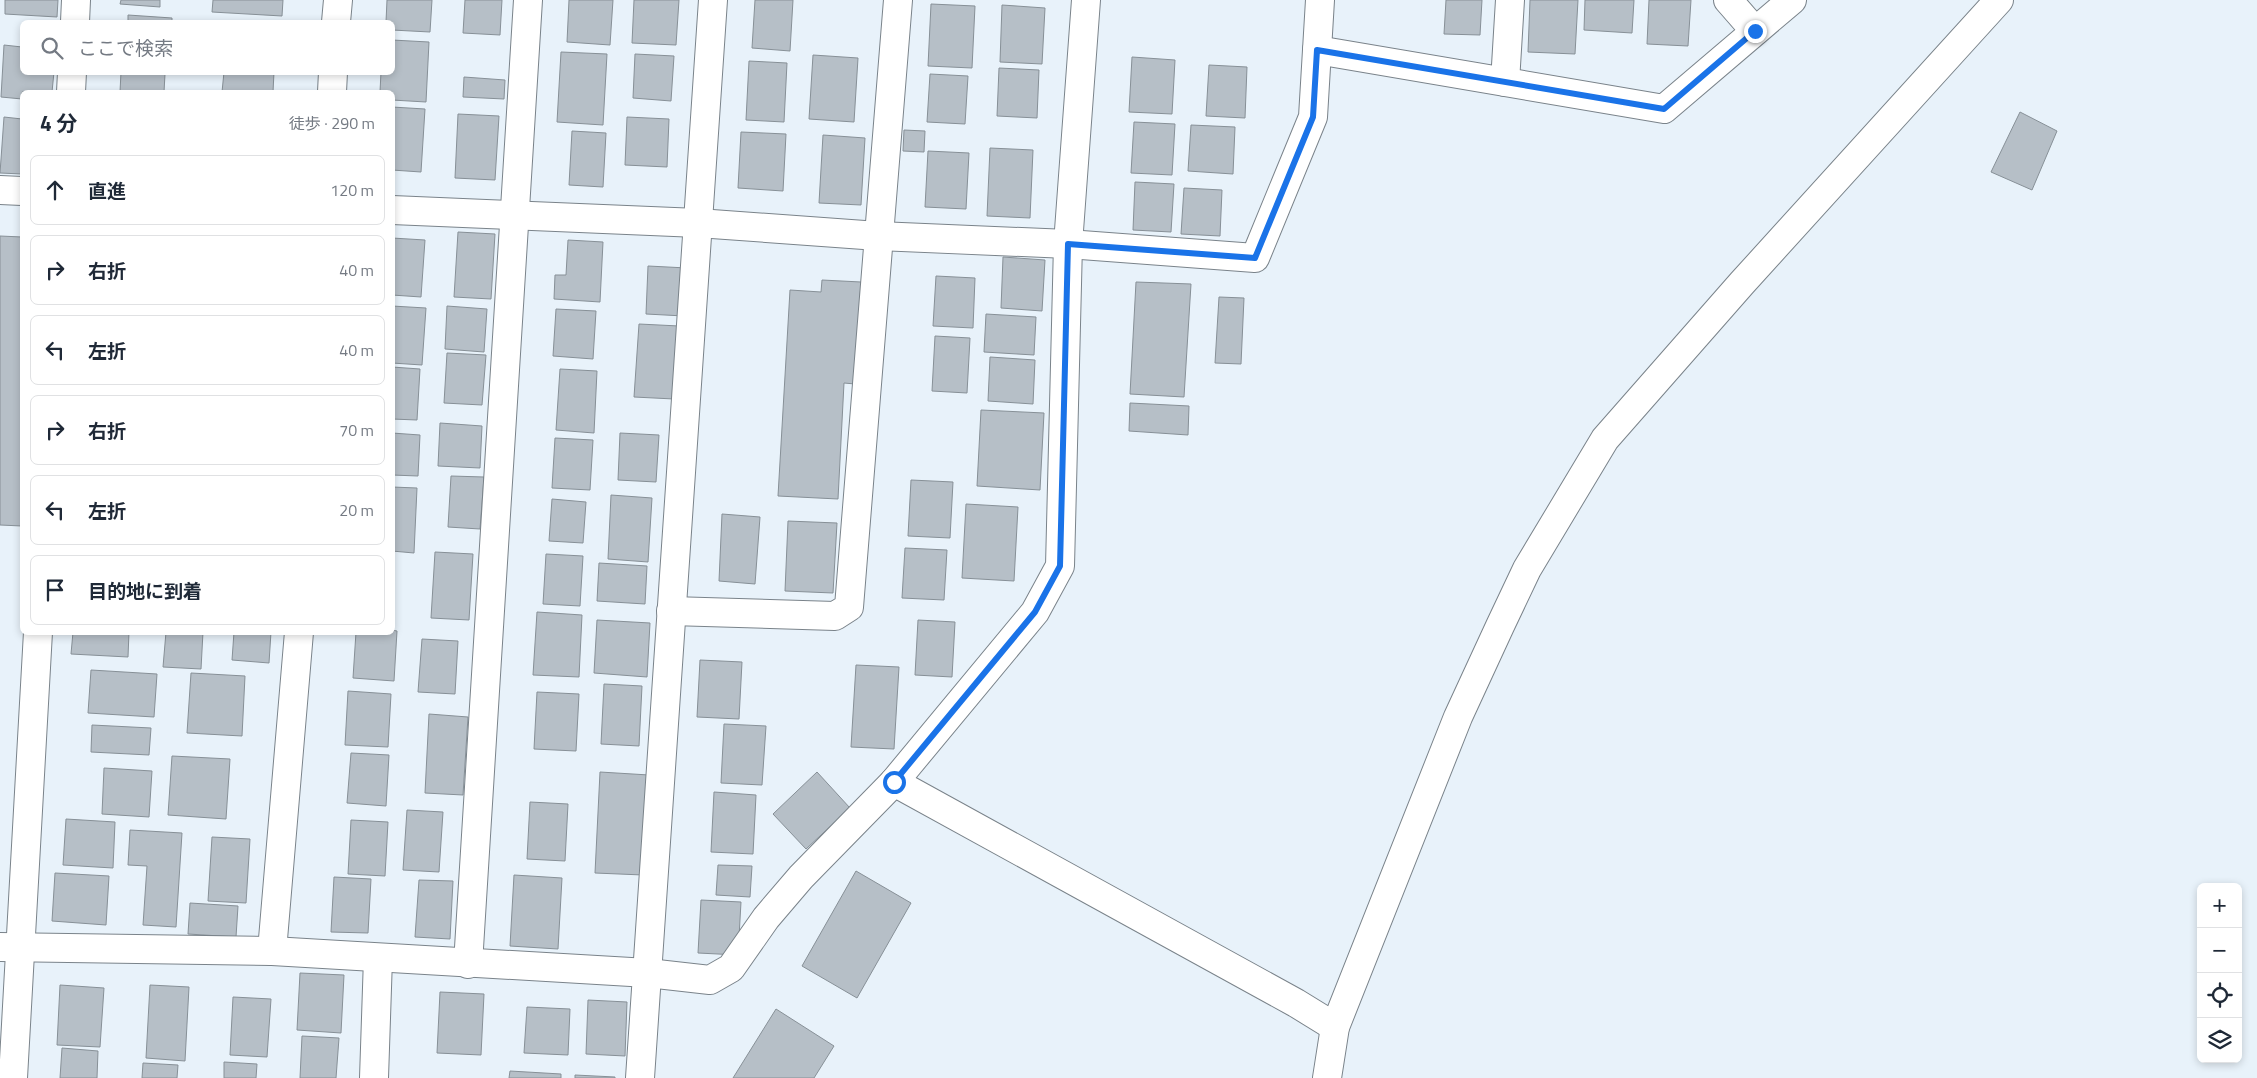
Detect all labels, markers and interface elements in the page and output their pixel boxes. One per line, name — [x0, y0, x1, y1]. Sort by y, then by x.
search box — [20, 20, 395, 75]
route end — [1744, 20, 1767, 43]
text: ここで検索 — [78, 33, 173, 62]
icon: search — [38, 34, 66, 62]
text: 4 分 — [40, 107, 77, 139]
text: 徒歩 · 290 m — [289, 111, 375, 135]
icon: ahead — [41, 176, 69, 204]
text: 直進 — [88, 176, 126, 205]
text: 120 m — [330, 178, 374, 202]
icon: right — [41, 256, 69, 284]
text: 右折 — [88, 256, 126, 285]
text: 40 m — [339, 258, 374, 282]
icon: left — [41, 336, 69, 364]
text: 左折 — [88, 336, 126, 365]
text: 40 m — [339, 338, 374, 362]
icon: right — [41, 416, 69, 444]
text: 右折 — [88, 416, 126, 445]
text: 70 m — [339, 418, 374, 442]
icon: left — [41, 496, 69, 524]
text: 左折 — [88, 496, 126, 525]
text: 20 m — [339, 498, 374, 522]
icon: arrive — [41, 576, 69, 604]
text: 目的地に到着 — [88, 576, 202, 605]
route start — [883, 771, 906, 794]
map controls — [2197, 883, 2242, 1063]
button: + — [2197, 883, 2242, 928]
button: − — [2197, 928, 2242, 973]
button: locate — [2197, 973, 2242, 1018]
button: layers — [2197, 1018, 2242, 1063]

